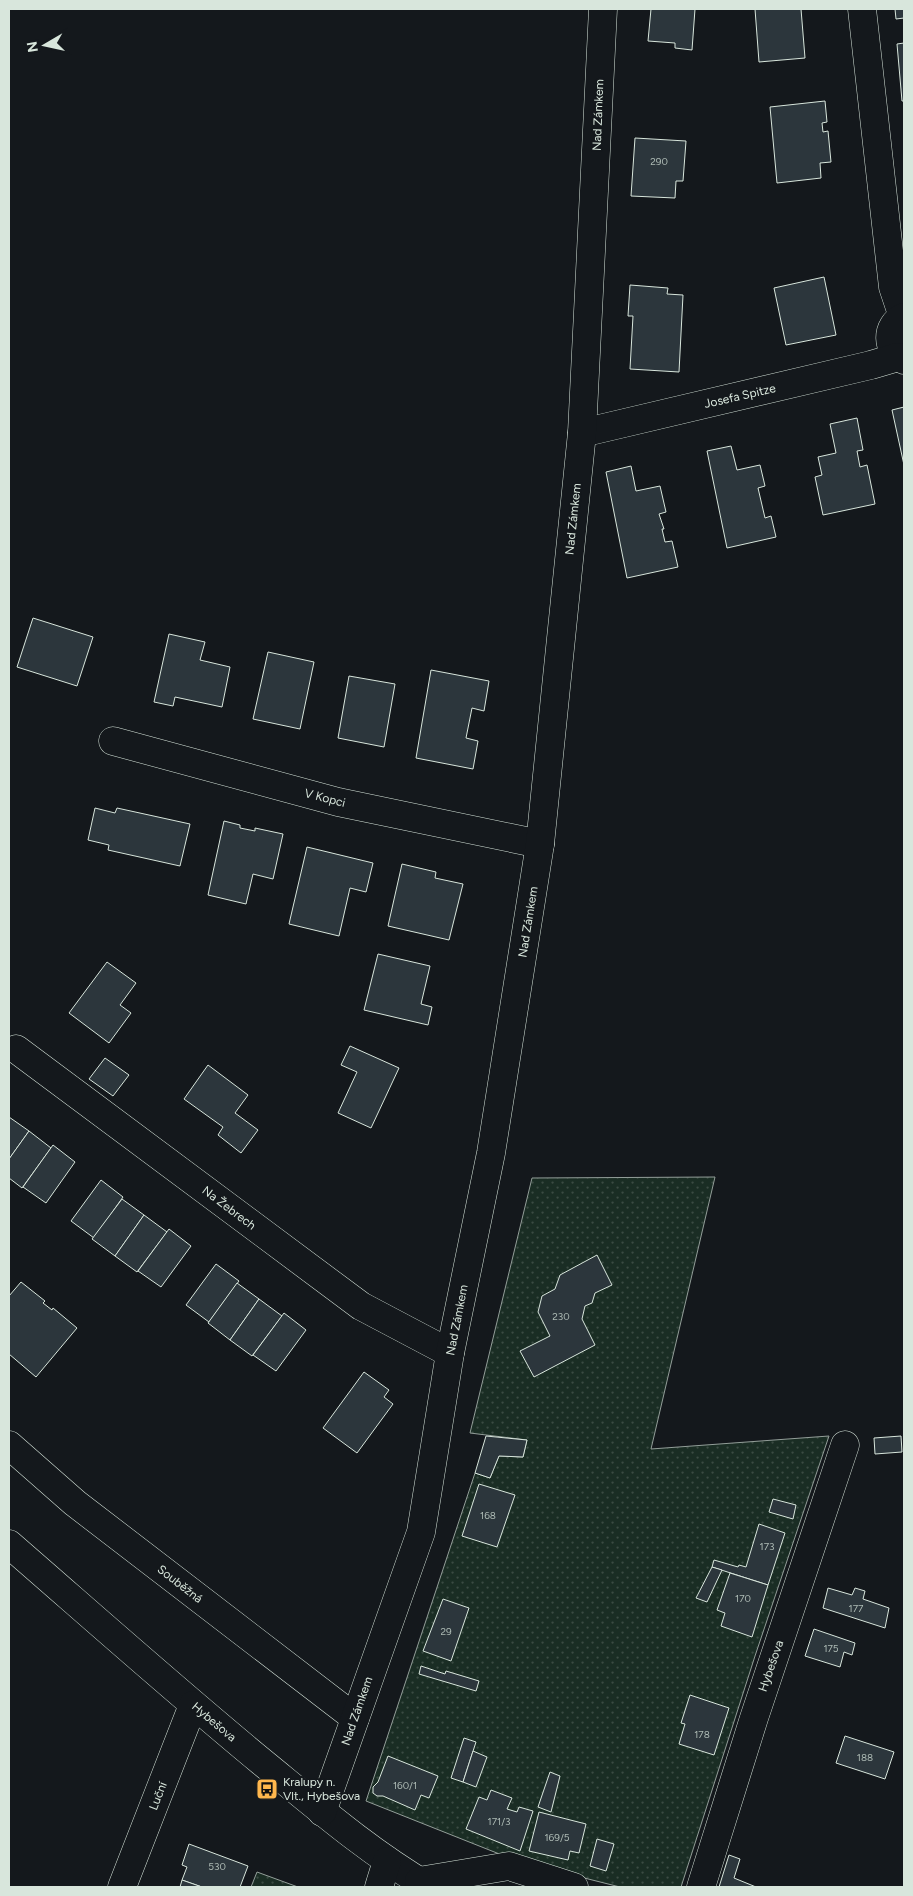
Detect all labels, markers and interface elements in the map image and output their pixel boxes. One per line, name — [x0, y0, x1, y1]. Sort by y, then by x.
north arrow — [20, 20, 70, 70]
text: N — [23, 40, 42, 54]
street label: Nad Zámkem — [590, 79, 606, 151]
house number: 290 — [650, 155, 668, 168]
street label: Josefa Spitze — [703, 381, 778, 411]
street label: Nad Zámkem — [562, 483, 584, 555]
street label: V Kopci — [303, 786, 347, 810]
street label: Nad Zámkem — [515, 885, 541, 959]
street label: Na Žebrech — [199, 1183, 259, 1233]
street label: Nad Zámkem — [443, 1283, 471, 1357]
house number: 230 — [552, 1310, 570, 1323]
house number: 168 — [480, 1509, 496, 1522]
house number: 173 — [760, 1540, 774, 1553]
street label: Souběžná — [155, 1562, 205, 1606]
house number: 170 — [735, 1592, 751, 1605]
house number: 177 — [849, 1602, 864, 1615]
house number: 29 — [440, 1625, 452, 1638]
street label: Hybešova — [756, 1638, 786, 1694]
house number: 175 — [823, 1642, 839, 1655]
street label: Nad Zámkem — [339, 1675, 375, 1747]
street label: Hybešova — [189, 1699, 239, 1745]
house number: 178 — [694, 1728, 710, 1741]
house number: 188 — [857, 1751, 873, 1764]
place label: Kralupy n. Vlt., Hybešova — [283, 1775, 360, 1803]
bus stop icon: Kralupy n. Vlt., Hybešova — [255, 1777, 279, 1801]
street label: Luční — [146, 1779, 170, 1812]
house number: 160/1 — [393, 1779, 417, 1792]
house number: 171/3 — [488, 1815, 510, 1828]
house number: 169/5 — [544, 1831, 570, 1844]
house number: 530 — [208, 1860, 226, 1873]

